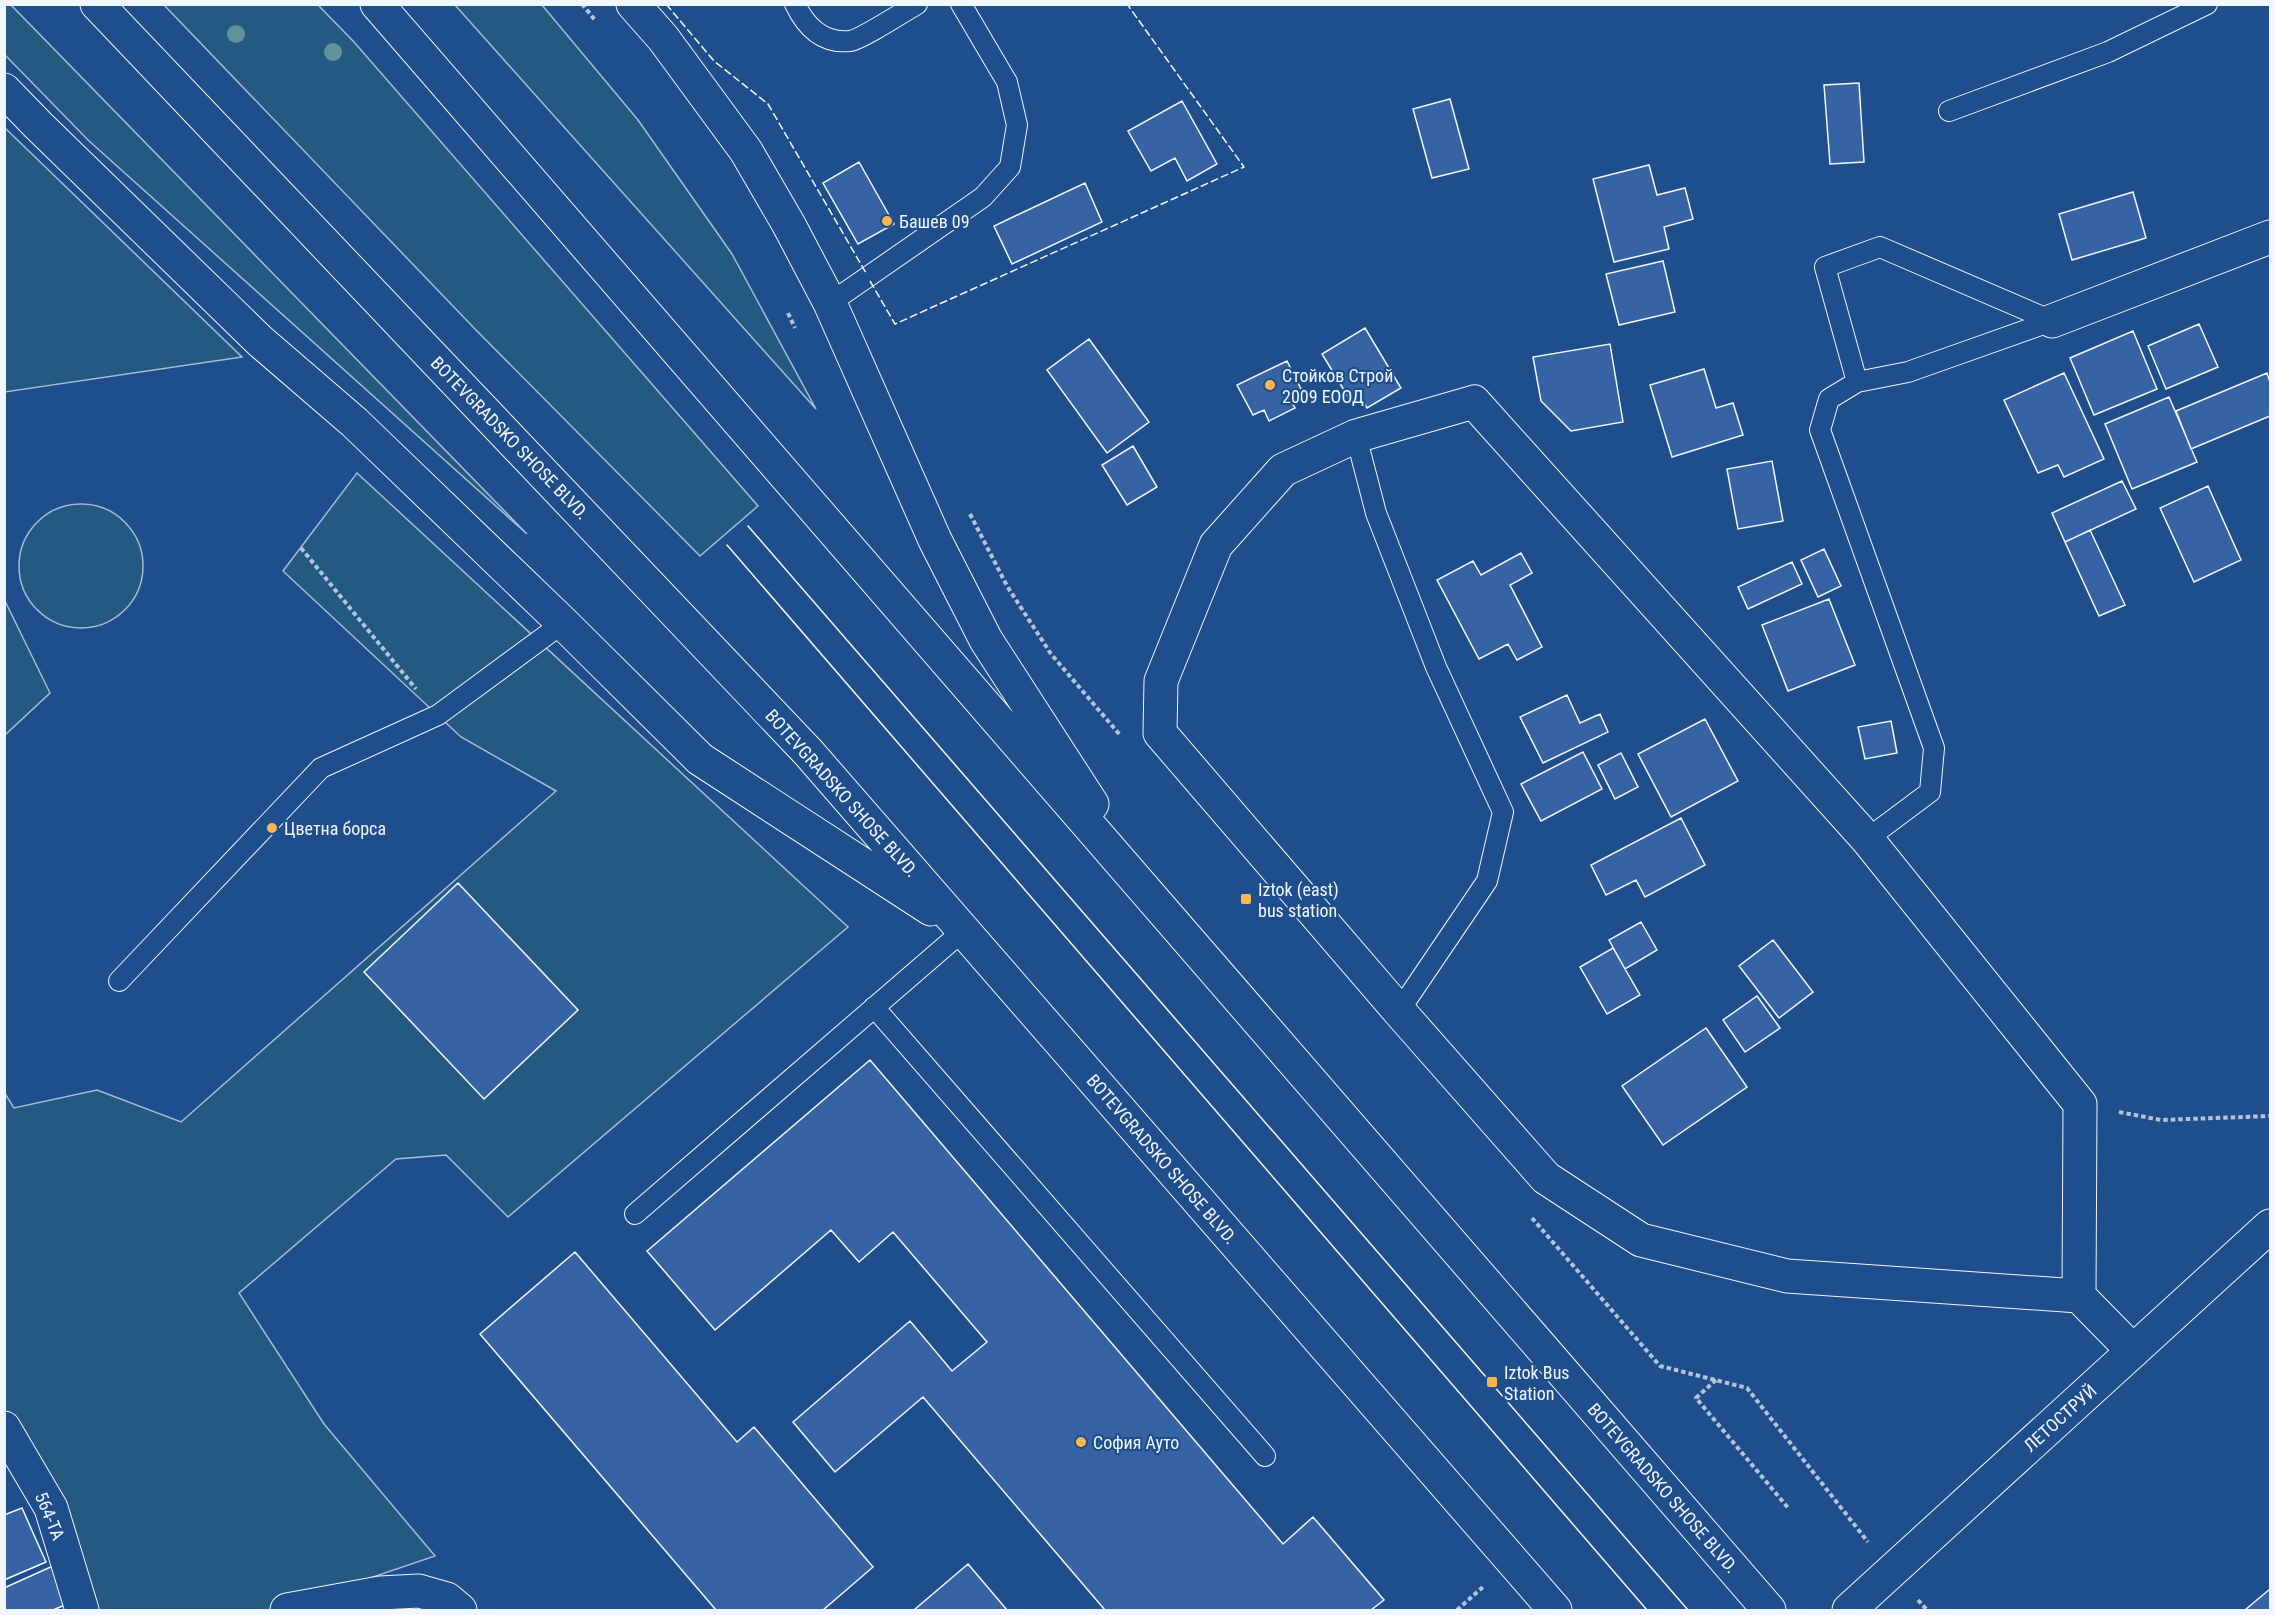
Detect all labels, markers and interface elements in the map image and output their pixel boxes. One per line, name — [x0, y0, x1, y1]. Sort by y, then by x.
place label: Башев 09 — [899, 211, 970, 232]
marker: Башев 09 — [880, 214, 894, 228]
street label: BOTEVGRADSKO SHOSE BLVD. — [427, 352, 593, 524]
place label: Стойков Строй 2009 ЕООД — [1282, 365, 1393, 407]
marker: Стойков Строй 2009 ЕООД — [1263, 378, 1277, 392]
street label: BOTEVGRADSKO SHOSE BLVD. — [761, 705, 923, 881]
place label: Цветна борса — [284, 818, 386, 839]
marker: Цветна борса — [265, 821, 279, 835]
place label: Iztok (east) bus station — [1258, 879, 1339, 921]
marker: Iztok (east) bus station — [1239, 892, 1253, 906]
street label: BOTEVGRADSKO SHOSE BLVD. — [1083, 1070, 1241, 1248]
place label: Iztok Bus Station — [1504, 1362, 1570, 1404]
marker: Iztok Bus Station — [1485, 1375, 1499, 1389]
street label: ЛЕТОСТРУЙ — [2019, 1380, 2101, 1456]
street label: BOTEVGRADSKO SHOSE BLVD. — [1584, 1399, 1742, 1577]
place label: София Ауто — [1093, 1432, 1179, 1453]
marker: София Ауто — [1074, 1435, 1088, 1449]
street label: 564-ТА — [31, 1489, 69, 1544]

